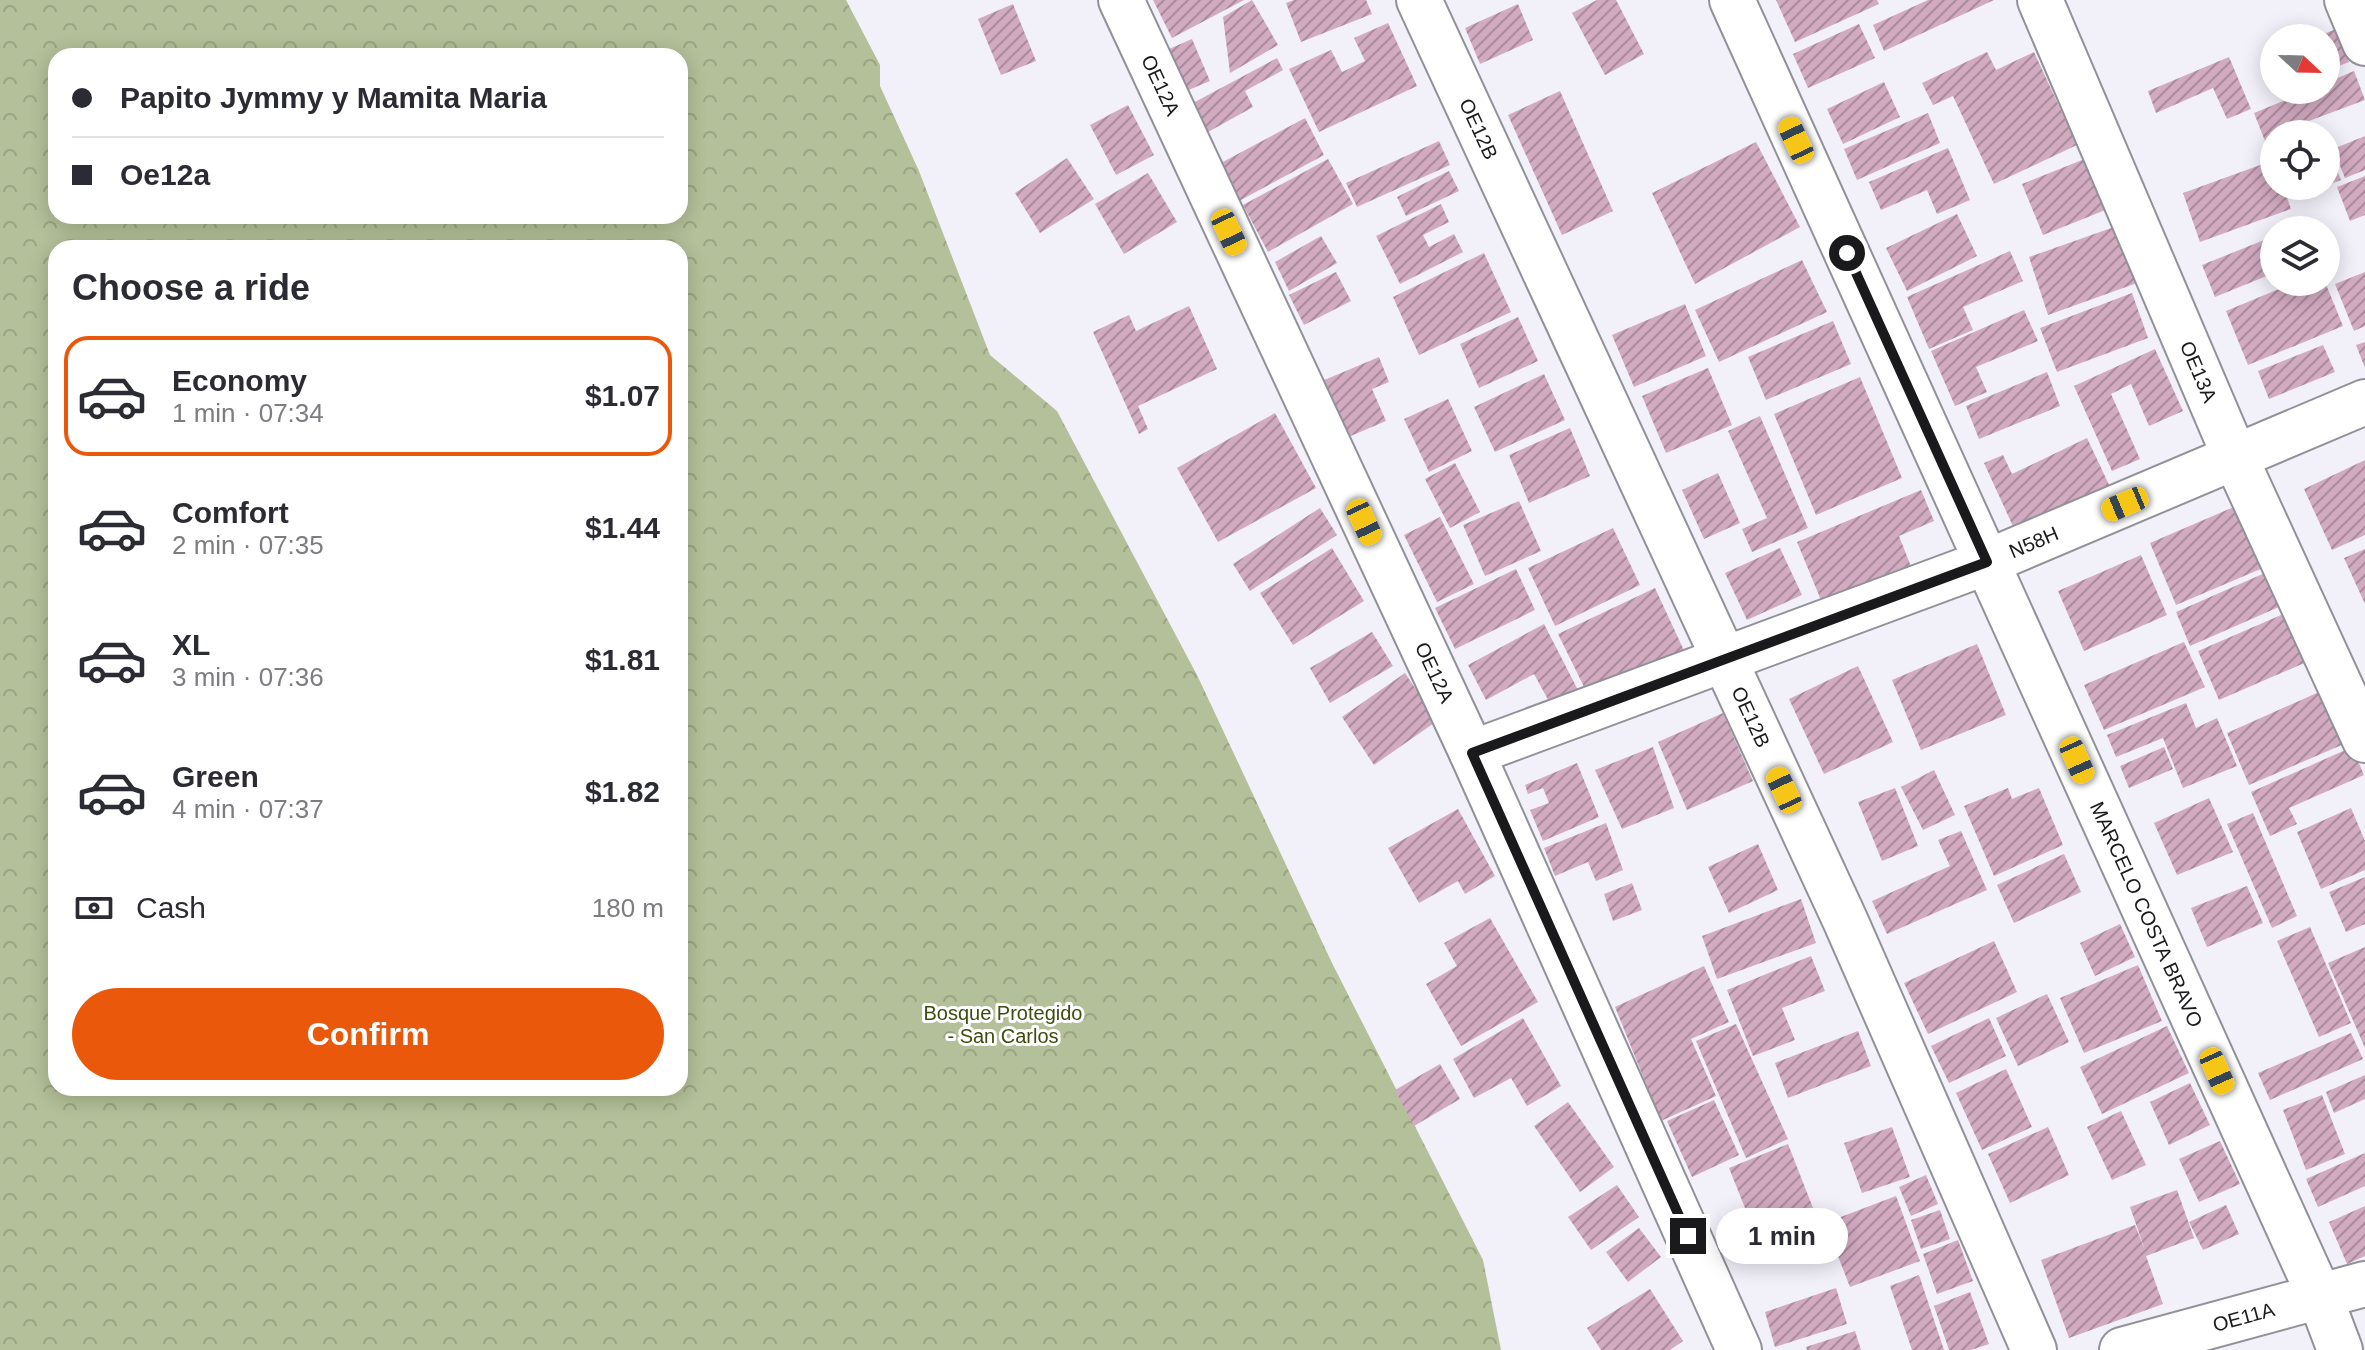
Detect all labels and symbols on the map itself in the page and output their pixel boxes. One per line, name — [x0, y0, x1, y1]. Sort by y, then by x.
north arrow — [2260, 24, 2340, 104]
street label: OE12A — [1137, 51, 1185, 120]
street label: OE12B — [1455, 95, 1502, 163]
car — [1775, 113, 1817, 167]
car — [1208, 205, 1250, 259]
route start — [1829, 235, 1865, 271]
street label: OE13A — [2176, 338, 2222, 406]
car — [2098, 484, 2152, 524]
car — [1343, 495, 1385, 549]
street label: N58H — [2006, 522, 2062, 562]
street label: OE12A — [1411, 639, 1458, 707]
street label: OE12B — [1727, 683, 1774, 751]
car — [2056, 733, 2098, 787]
car — [1763, 763, 1805, 817]
street label: MARCELO COSTA BRAVO — [2086, 798, 2207, 1031]
park label: Bosque Protegido - San Carlos — [923, 1002, 1083, 1047]
car — [2196, 1044, 2238, 1098]
callout: 1 min — [1716, 1208, 1848, 1264]
route end — [1670, 1218, 1706, 1254]
street label: OE11A — [2210, 1298, 2278, 1336]

